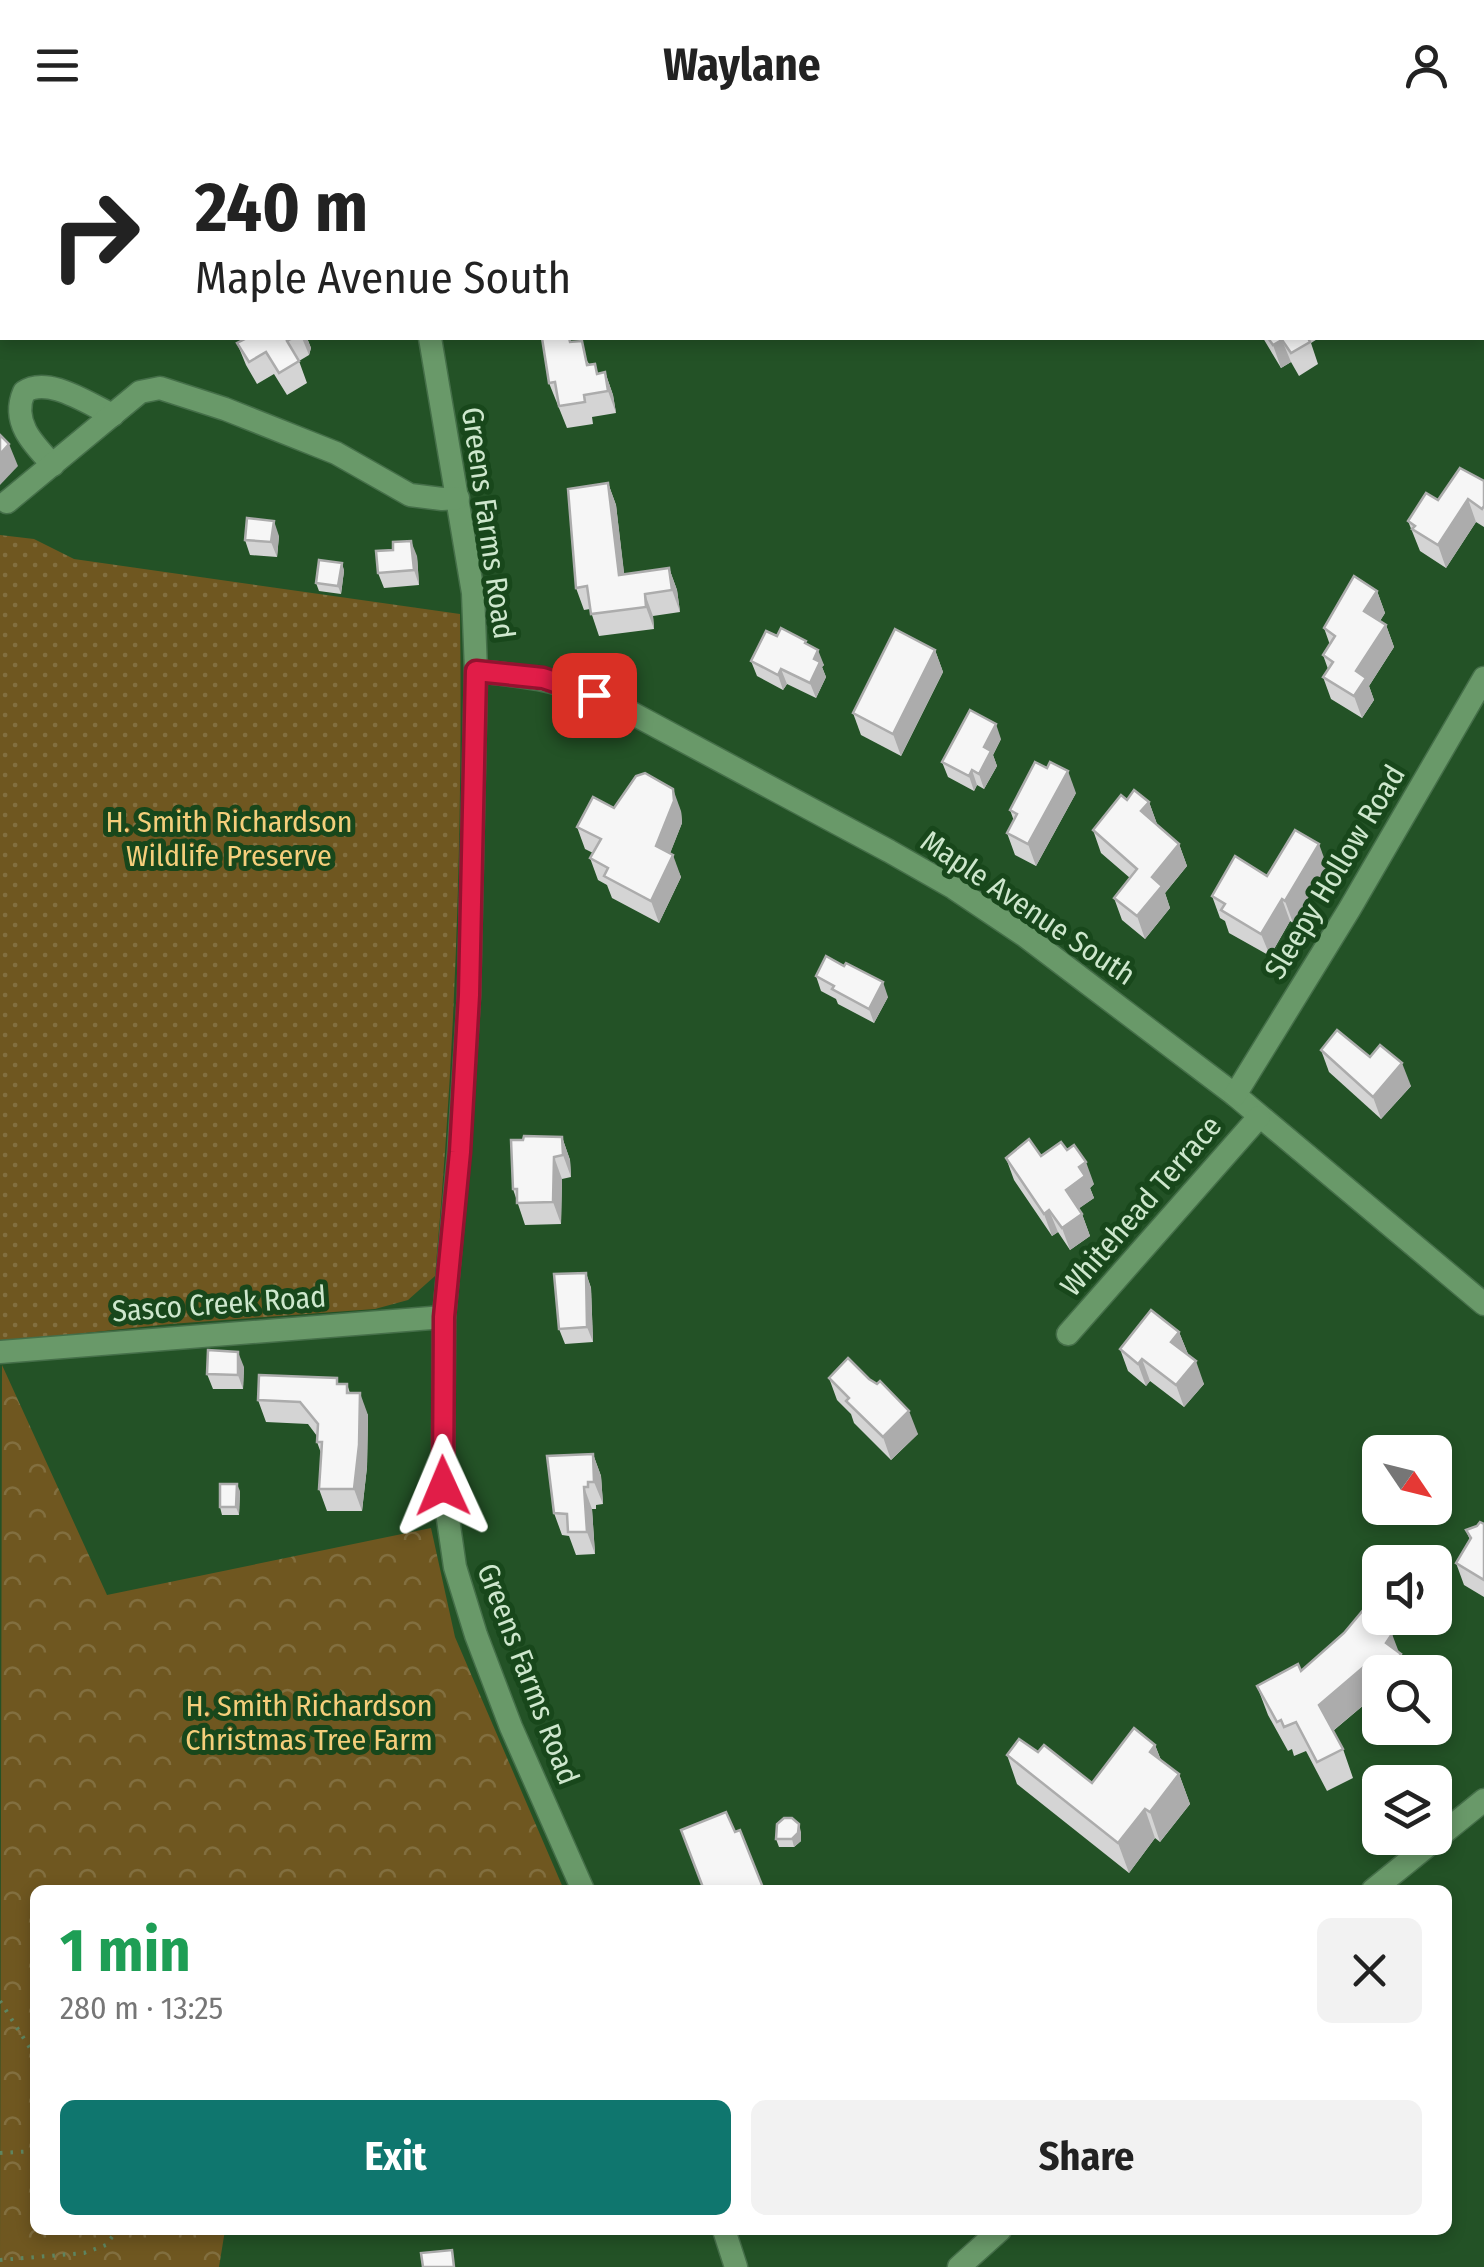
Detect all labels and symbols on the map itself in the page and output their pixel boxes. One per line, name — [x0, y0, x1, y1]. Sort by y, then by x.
street label: Greens Farms Road — [454, 405, 522, 641]
pin — [552, 653, 637, 738]
street label: Sleepy Hollow Road — [1257, 759, 1413, 985]
park label: H. Smith Richardson Wildlife Preserve — [105, 804, 353, 874]
street label: Maple Avenue South — [914, 823, 1142, 993]
street label: Whitehead Terrace — [1053, 1109, 1229, 1303]
street label: Sasco Creek Road — [111, 1279, 327, 1329]
position arrow — [391, 1434, 495, 1538]
north arrow — [1362, 1435, 1452, 1525]
street label: Greens Farms Road — [469, 1558, 587, 1790]
park label: H. Smith Richardson Christmas Tree Farm — [185, 1688, 433, 1758]

